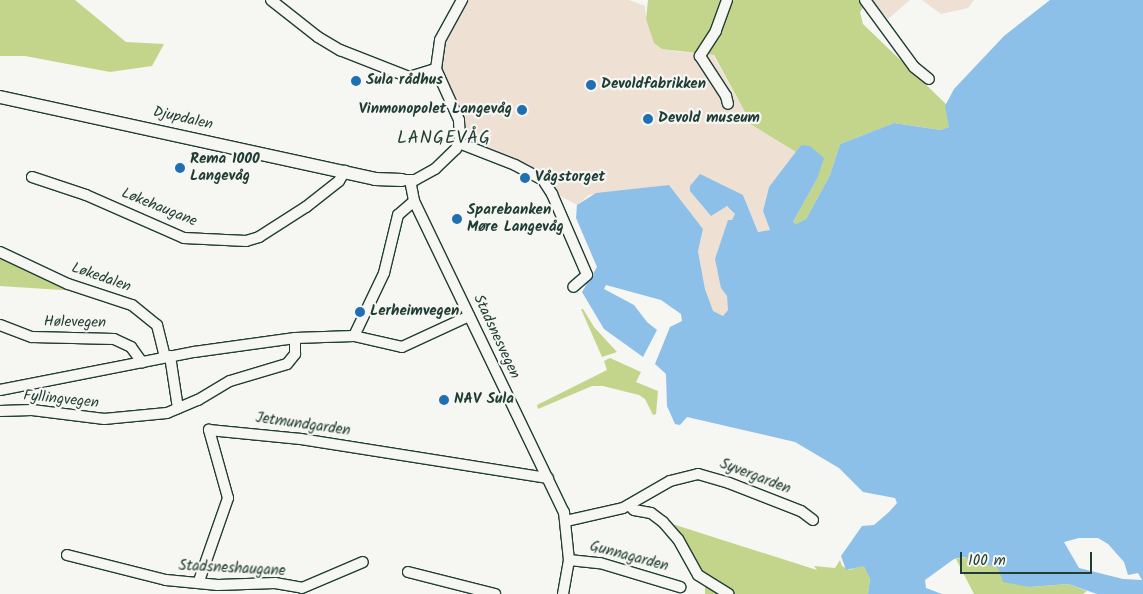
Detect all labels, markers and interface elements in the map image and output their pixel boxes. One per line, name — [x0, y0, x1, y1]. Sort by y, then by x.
place label: Sula rådhus — [366, 72, 443, 90]
marker: Sula rådhus — [350, 75, 362, 87]
place label: Devoldfabrikken — [601, 76, 706, 94]
marker: Devoldfabrikken — [585, 79, 597, 91]
place label: Vinmonopolet Langevåg — [359, 101, 512, 119]
street label: Djupdalen — [151, 103, 215, 135]
marker: Vinmonopolet Langevåg — [516, 104, 528, 116]
place label: Devold museum — [658, 110, 760, 128]
marker: Devold museum — [642, 113, 654, 125]
district label: LANGEVÅG — [396, 128, 492, 150]
place label: Rema 1000 Langevåg — [190, 150, 260, 185]
marker: Rema 1000 Langevåg — [174, 162, 186, 174]
place label: Vågstorget — [535, 169, 605, 187]
marker: Vågstorget — [519, 172, 531, 184]
street label: Løkehaugane — [119, 185, 199, 231]
place label: Sparebanken Møre Langevåg — [467, 201, 564, 236]
marker: Sparebanken Møre Langevåg — [451, 213, 463, 225]
street label: Løkedalen — [69, 259, 133, 297]
street label: Stadsnesvegen — [469, 292, 523, 382]
place label: Lerheimvegen — [370, 303, 459, 321]
marker: Lerheimvegen — [354, 306, 366, 318]
street label: Hølevegen — [44, 313, 106, 333]
street label: Fyllingvegen — [22, 387, 100, 413]
place label: NAV Sula — [454, 391, 514, 409]
marker: NAV Sula — [438, 394, 450, 406]
street label: Jetmundgarden — [254, 409, 352, 441]
street label: Syvergarden — [717, 455, 793, 499]
street label: Gunnagarden — [588, 538, 670, 576]
scale bar — [963, 542, 1096, 574]
text: 100 m — [968, 549, 1006, 573]
street label: Stadsneshaugane — [178, 557, 286, 581]

